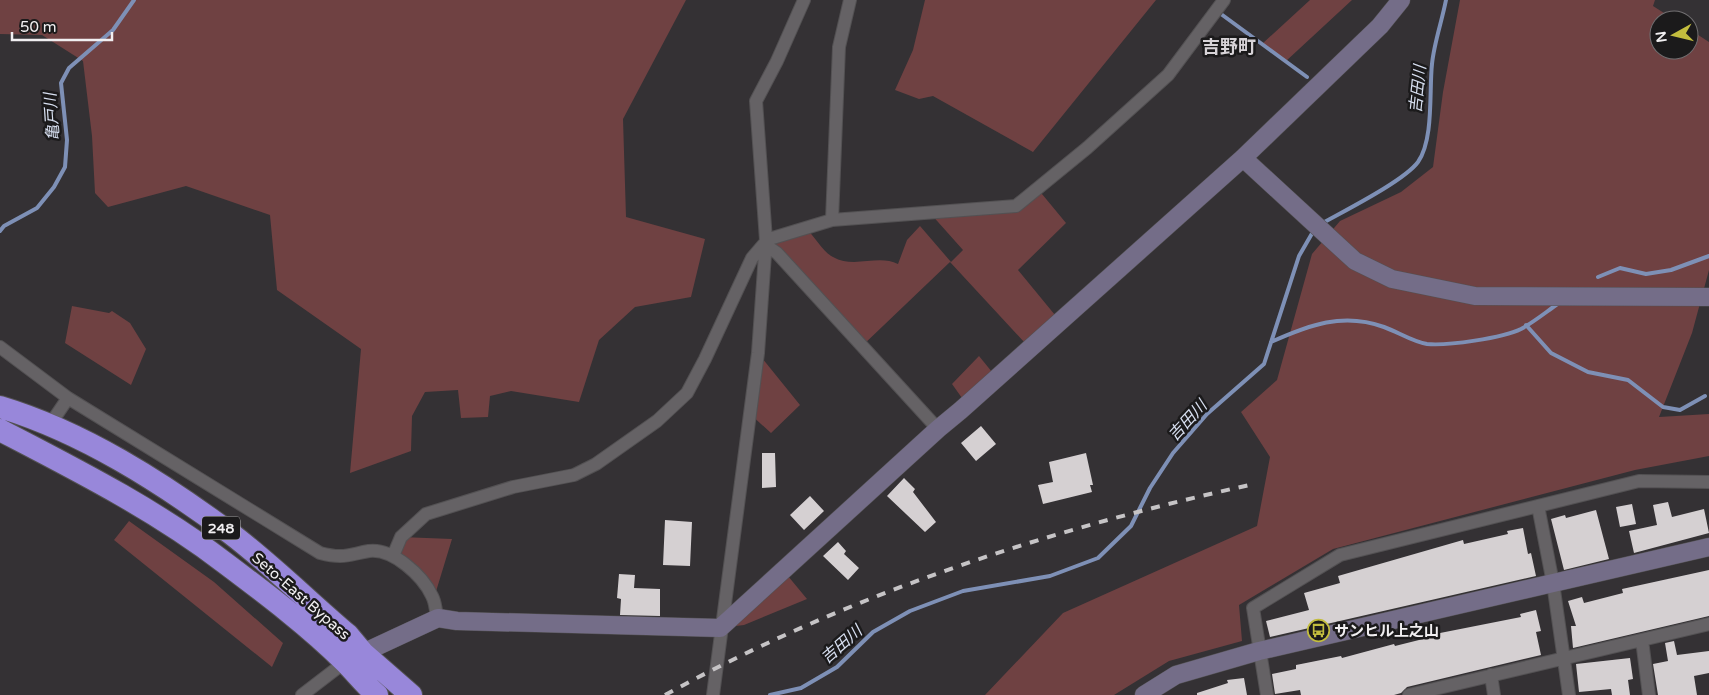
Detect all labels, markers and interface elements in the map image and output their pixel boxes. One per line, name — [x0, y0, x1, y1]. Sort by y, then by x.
scale bar — [12, 10, 112, 42]
north arrow — [1649, 10, 1699, 60]
text: 50 m — [20, 18, 57, 36]
text: N — [1652, 30, 1671, 43]
district label: 吉野町 — [1202, 36, 1256, 58]
water label: 吉田川 — [1406, 62, 1431, 114]
water label: 亀戸川 — [40, 90, 64, 142]
water label: 吉田川 — [1164, 395, 1213, 445]
road number: 248 — [202, 516, 240, 540]
street label: Seto-East Bypass — [248, 549, 354, 643]
bus stop icon: サンヒル上之山 — [1306, 619, 1330, 643]
water label: 吉田川 — [817, 620, 868, 668]
place label: サンヒル上之山 — [1334, 622, 1439, 640]

